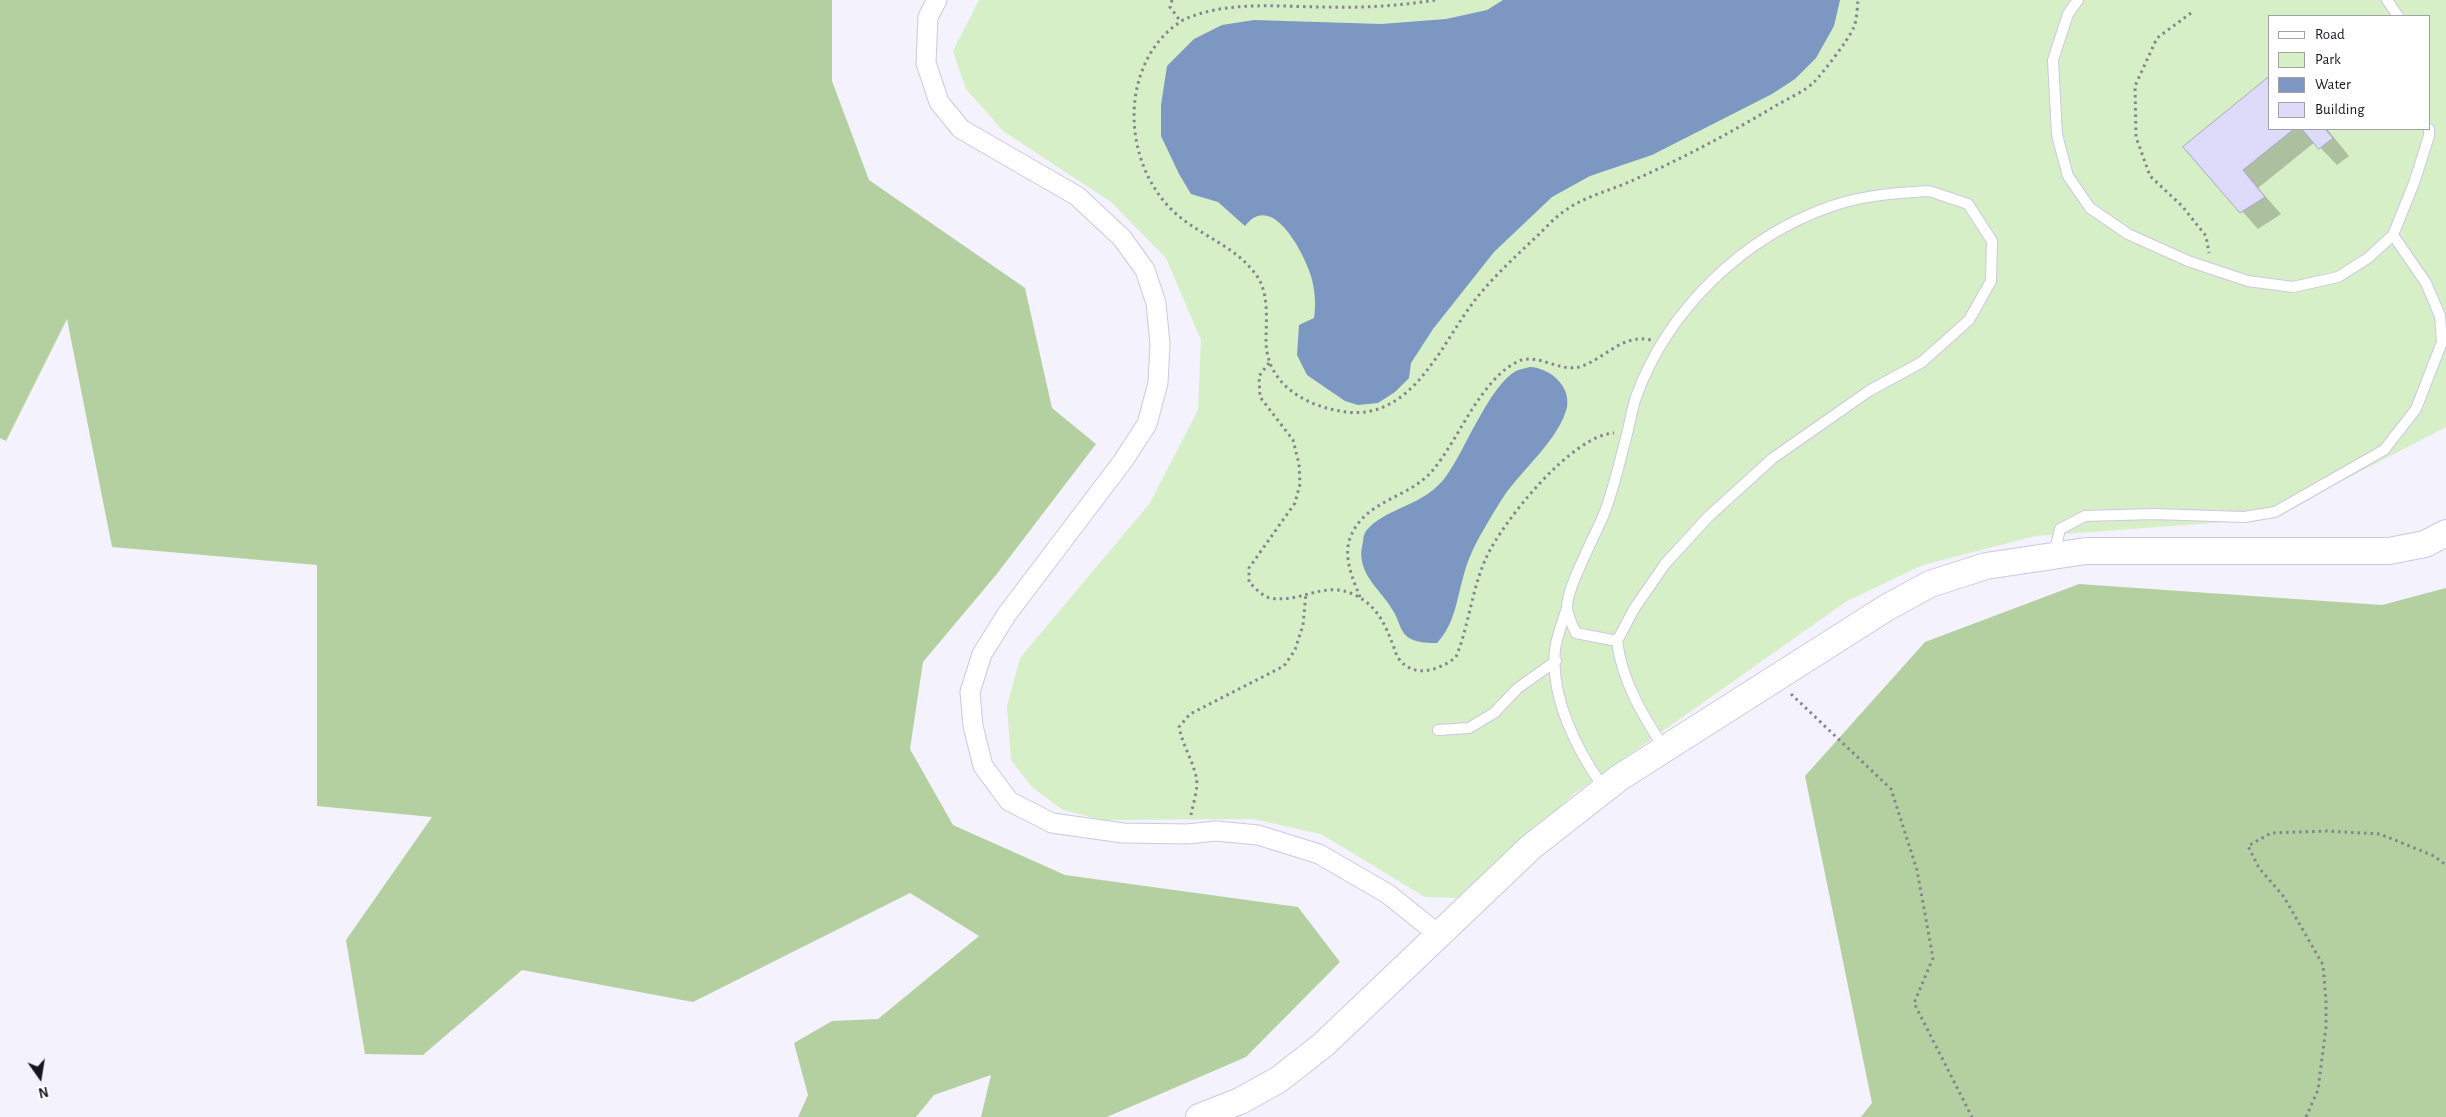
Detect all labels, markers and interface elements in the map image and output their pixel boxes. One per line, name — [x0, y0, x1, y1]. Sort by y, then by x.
legend — [2268, 15, 2431, 130]
text: Road — [2315, 27, 2345, 42]
text: Park — [2315, 52, 2341, 67]
text: Water — [2315, 77, 2351, 92]
text: Building — [2315, 102, 2365, 117]
north arrow — [15, 1052, 65, 1102]
text: N — [37, 1084, 50, 1100]

